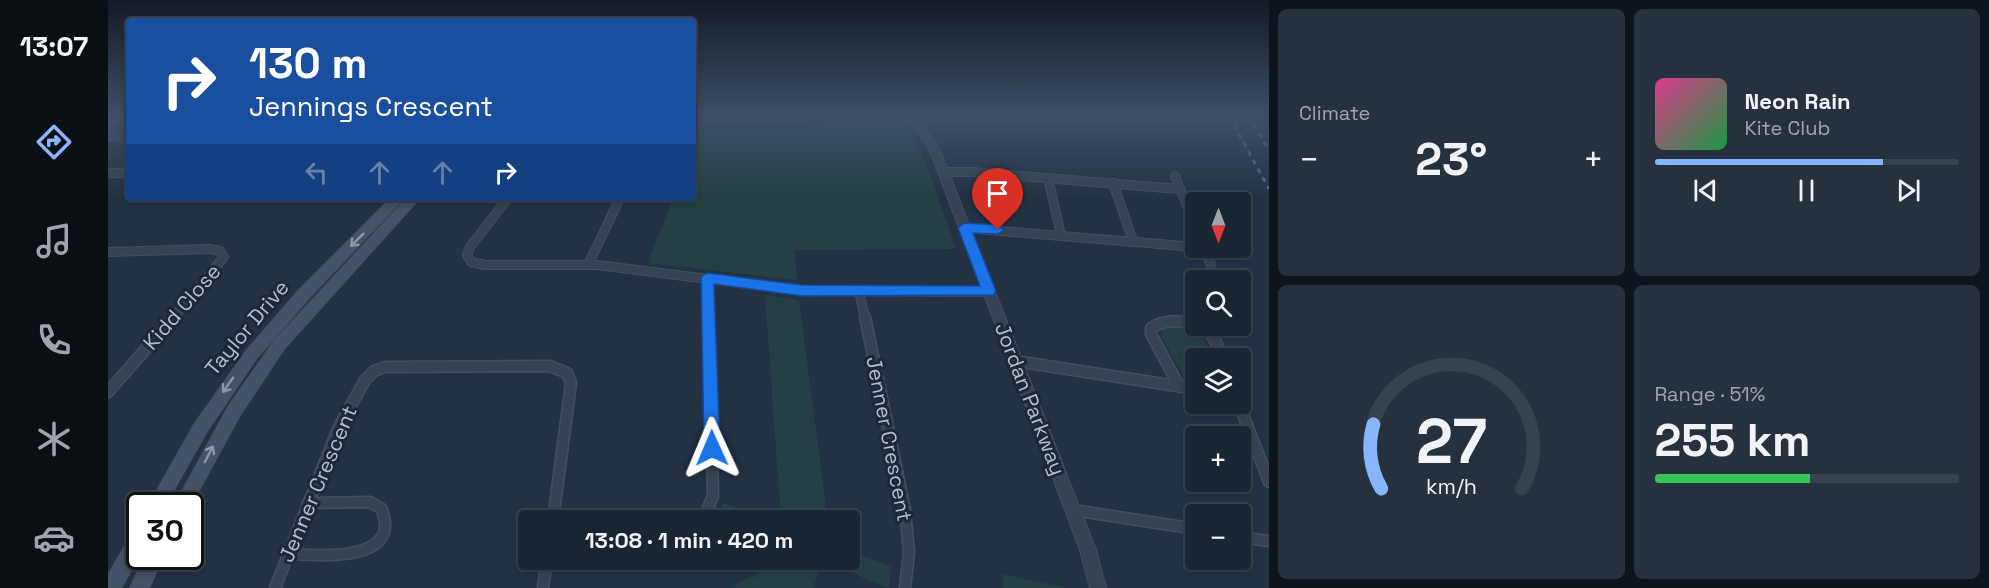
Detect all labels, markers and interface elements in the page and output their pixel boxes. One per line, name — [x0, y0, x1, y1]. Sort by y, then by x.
text: 13:07 — [20, 29, 88, 64]
text: 130 m — [249, 37, 367, 90]
icon: right — [150, 42, 228, 120]
text: Neon Rain — [1745, 87, 1851, 115]
text: Jennings Crescent — [249, 89, 493, 124]
text: Climate — [1299, 100, 1370, 126]
text: Kite Club — [1745, 115, 1830, 141]
icon: directions — [33, 121, 75, 163]
text: 23° — [1415, 131, 1487, 188]
text: − — [1299, 139, 1319, 181]
text: + — [1583, 139, 1603, 181]
icon: left — [300, 156, 333, 189]
icon: ahead — [363, 156, 396, 189]
icon: ahead — [426, 156, 459, 189]
icon: right — [489, 156, 522, 189]
pin — [972, 168, 1023, 230]
icon: previous — [1689, 174, 1722, 207]
icon: pause — [1790, 174, 1823, 207]
icon: next — [1892, 174, 1925, 207]
icon: arrive — [981, 177, 1014, 210]
north arrow — [1185, 192, 1251, 258]
map controls — [1185, 192, 1251, 570]
icon: music — [33, 220, 75, 262]
one-way arrow — [350, 233, 365, 248]
street label: Kidd Close — [137, 258, 226, 355]
button: search — [1185, 270, 1251, 336]
street label: Taylor Drive — [199, 274, 295, 381]
icon: phone — [33, 319, 75, 361]
street label: Jordan Parkway — [989, 319, 1072, 479]
button: layers — [1185, 348, 1251, 414]
street label: Jenner Crescent — [860, 354, 919, 524]
one-way arrow — [222, 377, 234, 393]
text: Range · 51% — [1655, 381, 1765, 407]
street label: Jenner Crescent — [272, 401, 363, 566]
text: 27 — [1416, 402, 1487, 481]
text: 255 km — [1655, 412, 1810, 469]
position arrow — [680, 416, 744, 480]
icon: climate — [33, 418, 75, 460]
button: + — [1185, 426, 1251, 492]
one-way arrow — [203, 445, 215, 463]
text: km/h — [1426, 473, 1477, 500]
speed limit sign: 30 — [126, 492, 204, 570]
button: − — [1185, 504, 1251, 570]
icon: car — [33, 517, 75, 559]
text: 13:08 · 1 min · 420 m — [585, 526, 793, 554]

